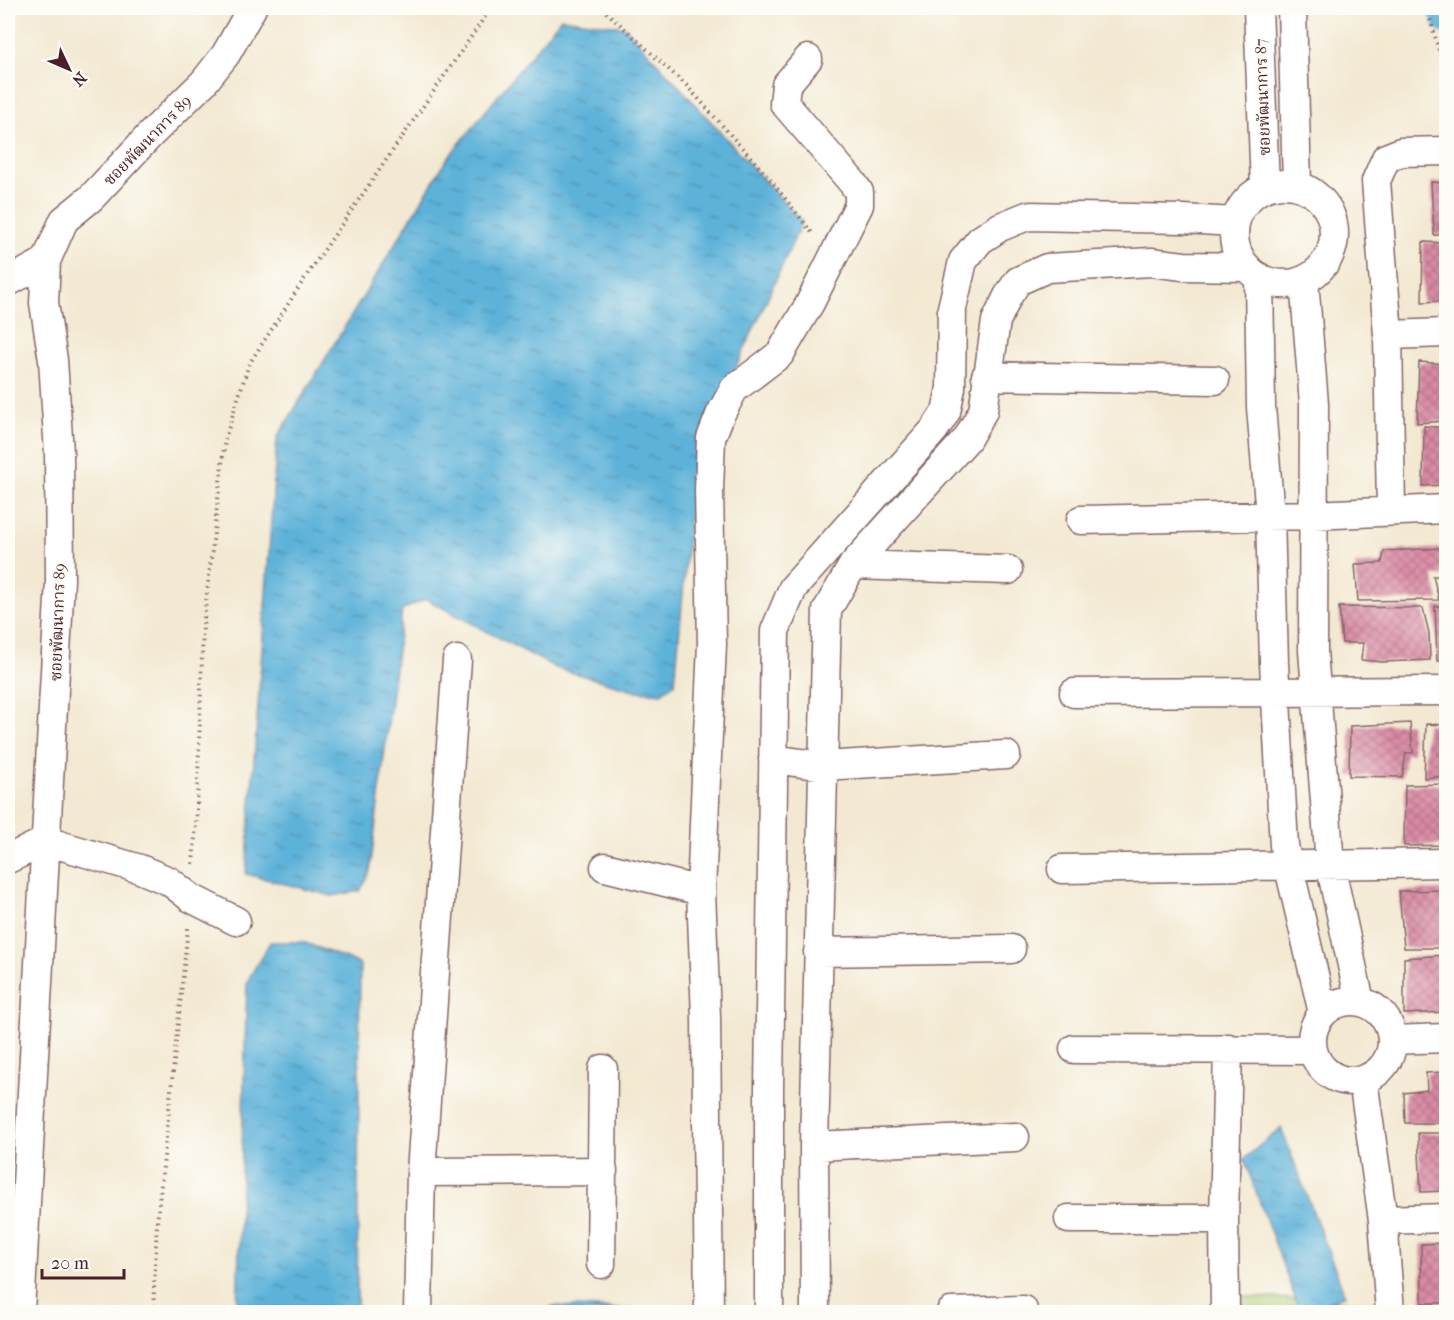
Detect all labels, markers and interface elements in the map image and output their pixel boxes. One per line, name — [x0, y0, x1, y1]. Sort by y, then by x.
street label: ซอยพัฒนาการ 87 — [1251, 38, 1274, 156]
north arrow — [39, 39, 99, 99]
text: N — [68, 68, 90, 91]
street label: ซอยพัฒนาการ 89 — [100, 91, 195, 189]
street label: ซอยพัฒนาการ 89 — [46, 563, 69, 681]
scale bar — [42, 1242, 124, 1280]
text: 20 m — [51, 1253, 89, 1274]

